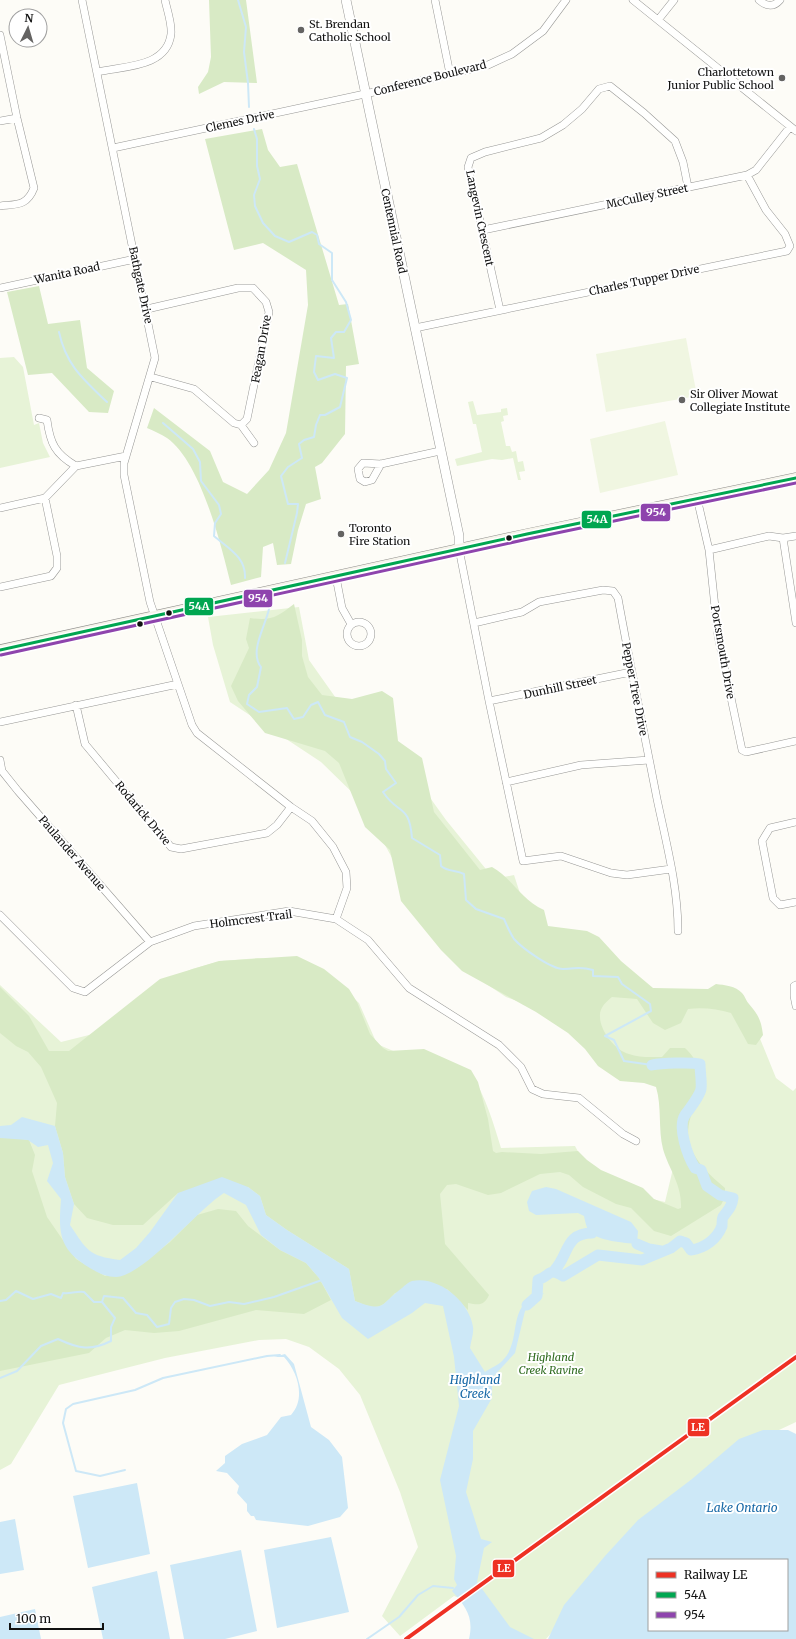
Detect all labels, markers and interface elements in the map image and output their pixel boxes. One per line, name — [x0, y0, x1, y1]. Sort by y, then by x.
north arrow — [8, 8, 48, 48]
text: N — [24, 11, 34, 25]
place label: St. Brendan Catholic School — [309, 17, 391, 44]
marker: St. Brendan Catholic School — [296, 25, 306, 35]
street label: Conference Boulevard — [372, 57, 488, 99]
place label: Charlottetown Junior Public School — [667, 65, 775, 92]
marker: Charlottetown Junior Public School — [777, 73, 787, 83]
street label: Clemes Drive — [205, 107, 276, 135]
street label: Langevin Crescent — [463, 169, 497, 268]
street label: McCulley Street — [605, 180, 690, 212]
street label: Centennial Road — [378, 187, 410, 275]
street label: Bathgate Drive — [126, 245, 156, 325]
street label: Wanita Road — [32, 259, 101, 287]
street label: Charles Tupper Drive — [588, 261, 701, 299]
street label: Feagan Drive — [248, 314, 274, 384]
place label: Sir Oliver Mowat Collegiate Institute — [690, 387, 790, 414]
marker: Sir Oliver Mowat Collegiate Institute — [677, 395, 687, 405]
line badge: 954 — [640, 503, 671, 522]
text: 954 — [646, 505, 666, 519]
line badge: 54A — [581, 510, 612, 529]
text: 54A — [587, 512, 608, 526]
place label: Toronto Fire Station — [349, 521, 411, 548]
marker: Toronto Fire Station — [336, 529, 346, 539]
unlabelled marker — [504, 533, 514, 543]
line badge: 954 — [243, 589, 273, 608]
text: 954 — [248, 591, 268, 605]
line badge: 54A — [184, 597, 214, 616]
text: 54A — [189, 599, 210, 613]
street label: Portsmouth Drive — [708, 604, 738, 700]
unlabelled marker — [164, 608, 174, 618]
unlabelled marker — [135, 619, 145, 629]
street label: Pepper Tree Drive — [619, 641, 651, 737]
street label: Dunhill Street — [522, 672, 598, 702]
street label: Rodarick Drive — [112, 778, 174, 848]
street label: Paulander Avenue — [36, 813, 109, 894]
street label: Holmcrest Trail — [209, 907, 294, 931]
park label: Highland Creek Ravine — [519, 1350, 584, 1377]
water label: Highland Creek — [449, 1372, 500, 1401]
line badge: LE — [687, 1418, 710, 1437]
text: LE — [691, 1420, 706, 1434]
water label: Lake Ontario — [707, 1500, 778, 1515]
line badge: LE — [492, 1559, 515, 1578]
legend — [648, 1559, 788, 1631]
text: LE — [497, 1561, 512, 1575]
text: Railway LE — [684, 1567, 748, 1582]
text: 54A — [684, 1587, 707, 1602]
scale bar — [10, 1605, 103, 1631]
text: 954 — [684, 1607, 706, 1622]
text: 100 m — [16, 1611, 51, 1626]

